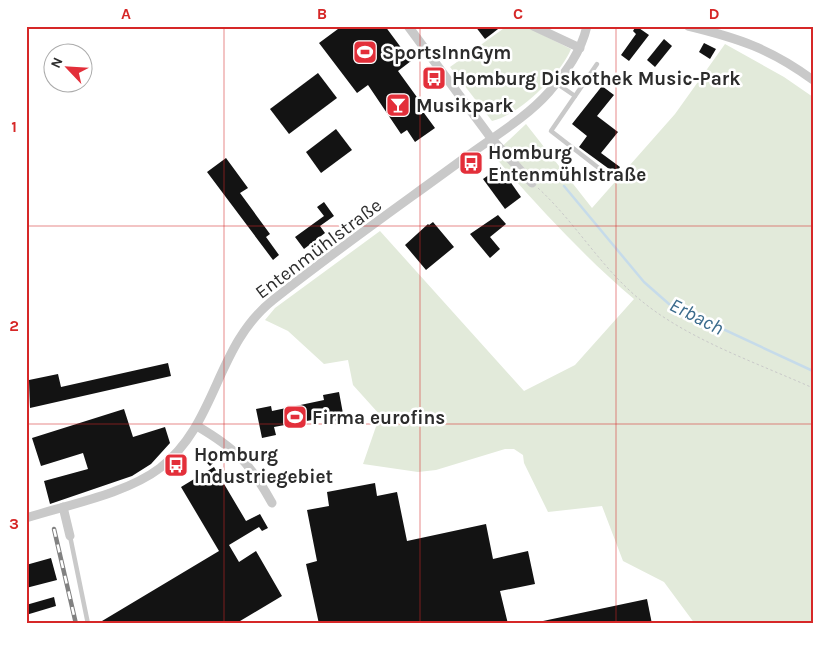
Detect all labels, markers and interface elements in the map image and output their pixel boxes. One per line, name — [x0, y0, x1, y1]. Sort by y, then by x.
text: A — [121, 4, 131, 23]
text: B — [317, 4, 327, 23]
text: C — [513, 4, 523, 23]
text: D — [709, 4, 720, 23]
sports icon: SportsInnGym — [352, 39, 378, 65]
north arrow — [42, 42, 92, 92]
place label: SportsInnGym — [382, 42, 511, 64]
text: N — [47, 55, 66, 71]
bus stop icon: Homburg Diskothek Music-Park — [421, 65, 447, 91]
place label: Homburg Diskothek Music-Park — [452, 68, 740, 90]
bar icon: Musikpark — [385, 92, 411, 118]
place label: Musikpark — [416, 95, 513, 117]
text: 1 — [11, 117, 17, 136]
place label: Homburg Entenmühlstraße — [488, 142, 646, 186]
bus stop icon: Homburg Entenmühlstraße — [458, 150, 484, 176]
street label: Entenmühlstraße — [251, 194, 386, 303]
water label: Erbach — [666, 293, 728, 340]
text: 2 — [9, 316, 19, 335]
sports icon: Firma eurofins — [282, 404, 308, 430]
place label: Firma eurofins — [312, 407, 445, 429]
place label: Homburg Industriegebiet — [194, 444, 333, 488]
bus stop icon: Homburg Industriegebiet — [163, 452, 189, 478]
text: 3 — [9, 514, 19, 533]

